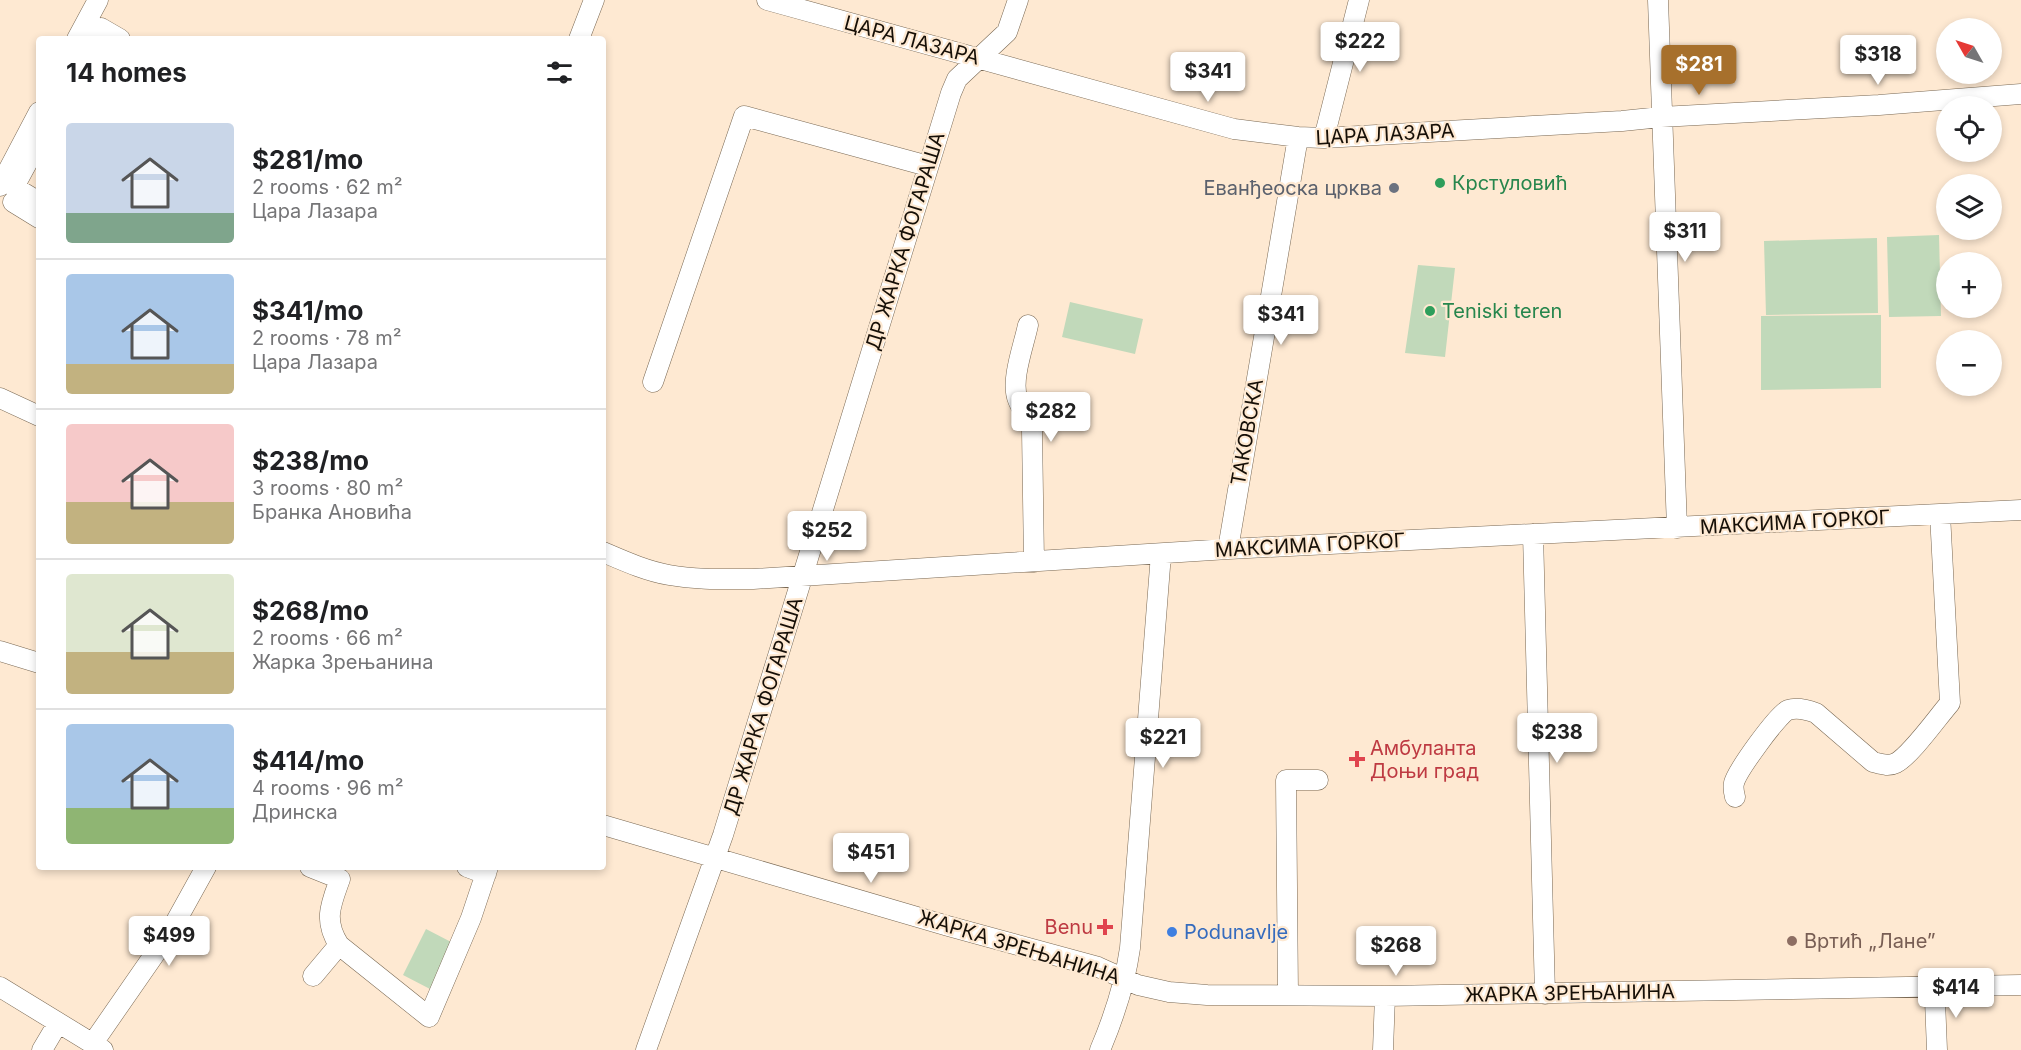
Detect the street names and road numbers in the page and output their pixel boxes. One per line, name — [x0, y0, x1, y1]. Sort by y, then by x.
street label: ЦАРА ЛАЗАРА — [842, 10, 982, 70]
street label: ЦАРА ЛАЗАРА — [1315, 118, 1455, 150]
street label: ДР ЖАРКА ФОГАРАША — [860, 129, 950, 353]
street label: ТАКОВСКА — [1226, 377, 1268, 487]
street label: МАКСИМА ГОРКОГ — [1699, 505, 1891, 539]
street label: МАКСИМА ГОРКОГ — [1214, 528, 1406, 562]
street label: ДР ЖАРКА ФОГАРАША — [718, 594, 808, 818]
street label: ЖАРКА ЗРЕЊАНИНА — [915, 905, 1123, 989]
street label: ЖАРКА ЗРЕЊАНИНА — [1465, 979, 1675, 1007]

